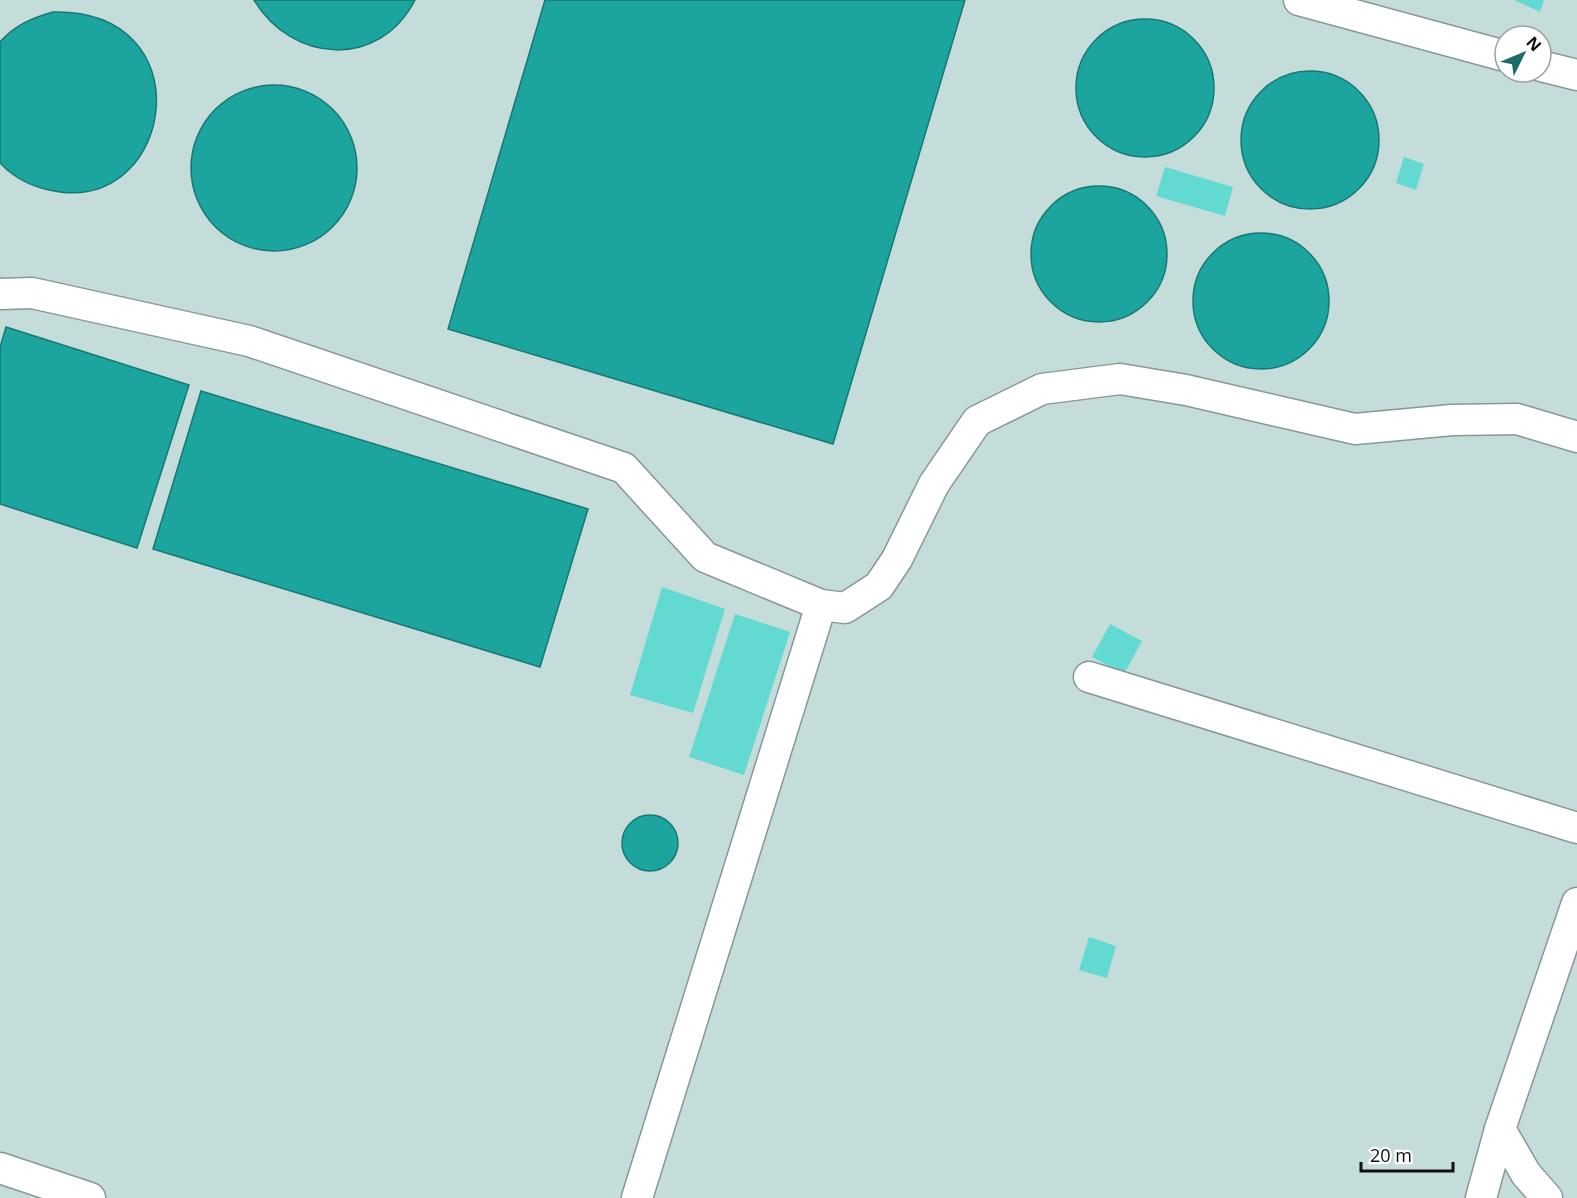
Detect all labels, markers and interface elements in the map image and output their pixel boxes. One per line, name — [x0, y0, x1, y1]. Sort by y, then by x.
north arrow — [1493, 24, 1553, 84]
text: N — [1521, 32, 1546, 56]
scale bar — [1361, 1135, 1452, 1173]
text: 20 m — [1370, 1143, 1412, 1167]

